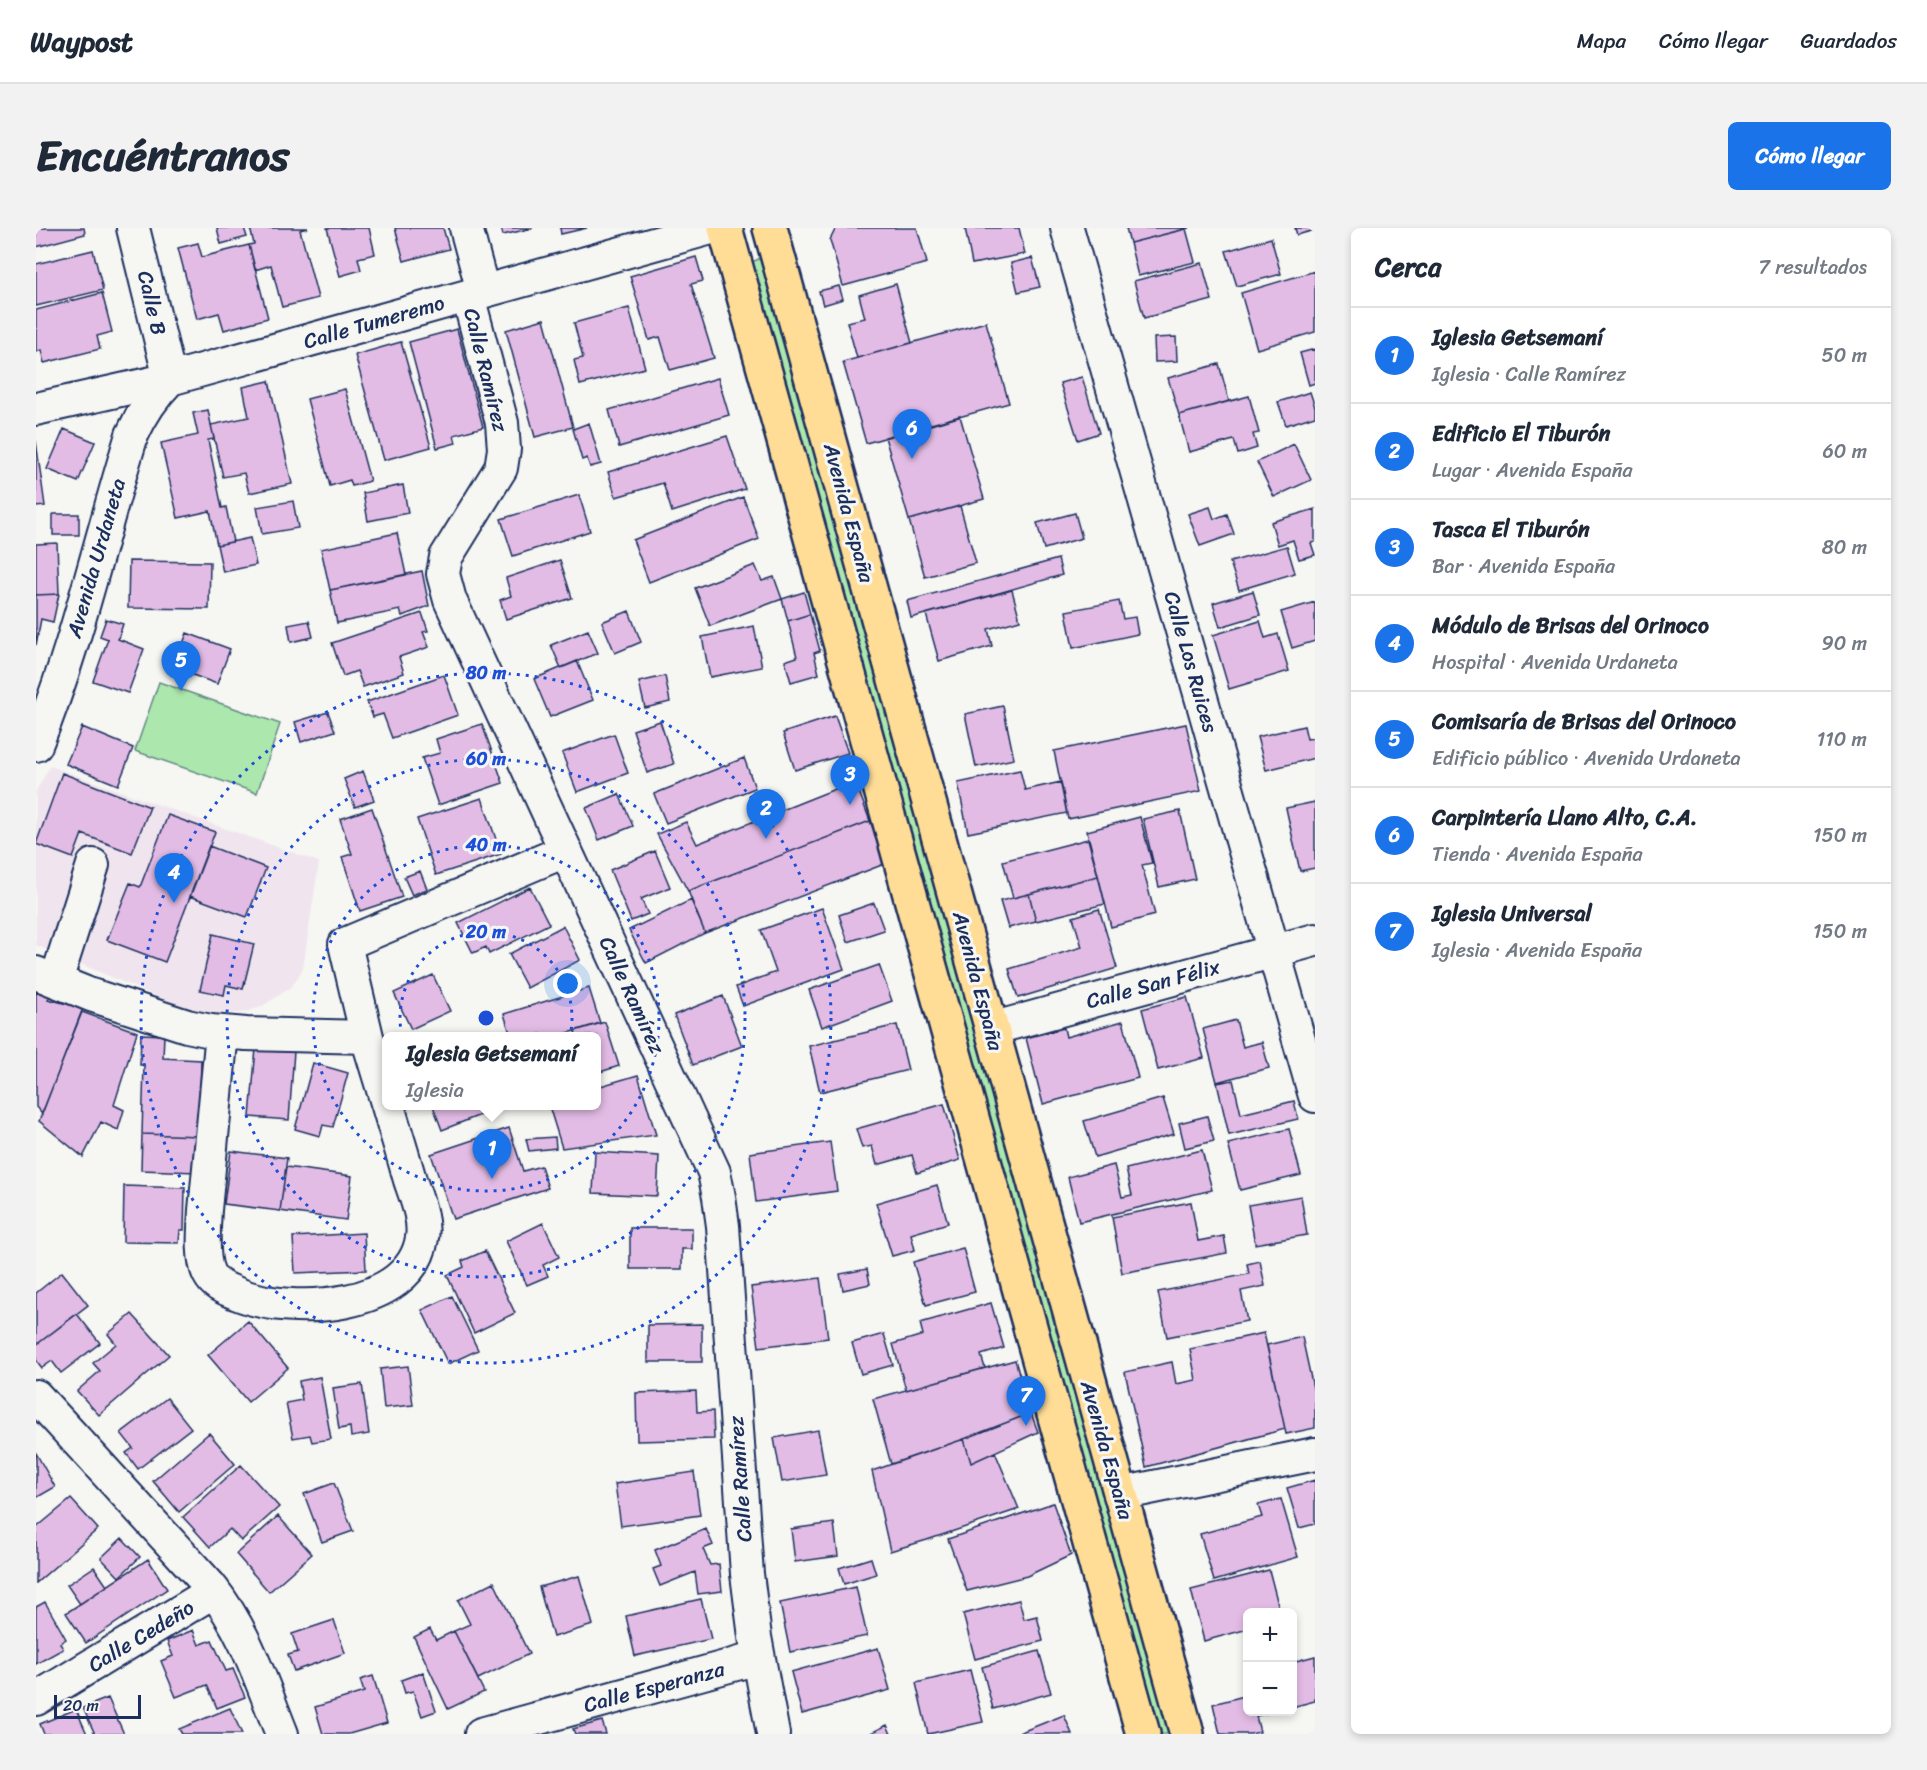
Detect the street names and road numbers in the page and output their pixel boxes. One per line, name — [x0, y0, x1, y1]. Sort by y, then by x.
street label: Calle B — [126, 267, 178, 339]
street label: Calle Tumeremo — [299, 284, 449, 360]
street label: Calle Ramírez — [452, 304, 520, 437]
street label: Avenida España — [812, 438, 886, 588]
street label: Avenida Urdaneta — [55, 473, 137, 643]
street label: Calle Los Ruices — [1153, 587, 1229, 738]
street label: Avenida España — [941, 906, 1015, 1056]
street label: Calle Ramírez — [588, 930, 676, 1061]
street label: Calle San Félix — [1082, 948, 1224, 1020]
street label: Avenida España — [1069, 1375, 1145, 1525]
street label: Calle Ramírez — [717, 1414, 763, 1543]
street label: Calle Cedeño — [80, 1589, 202, 1683]
street label: Calle Esperanza — [579, 1650, 729, 1724]

